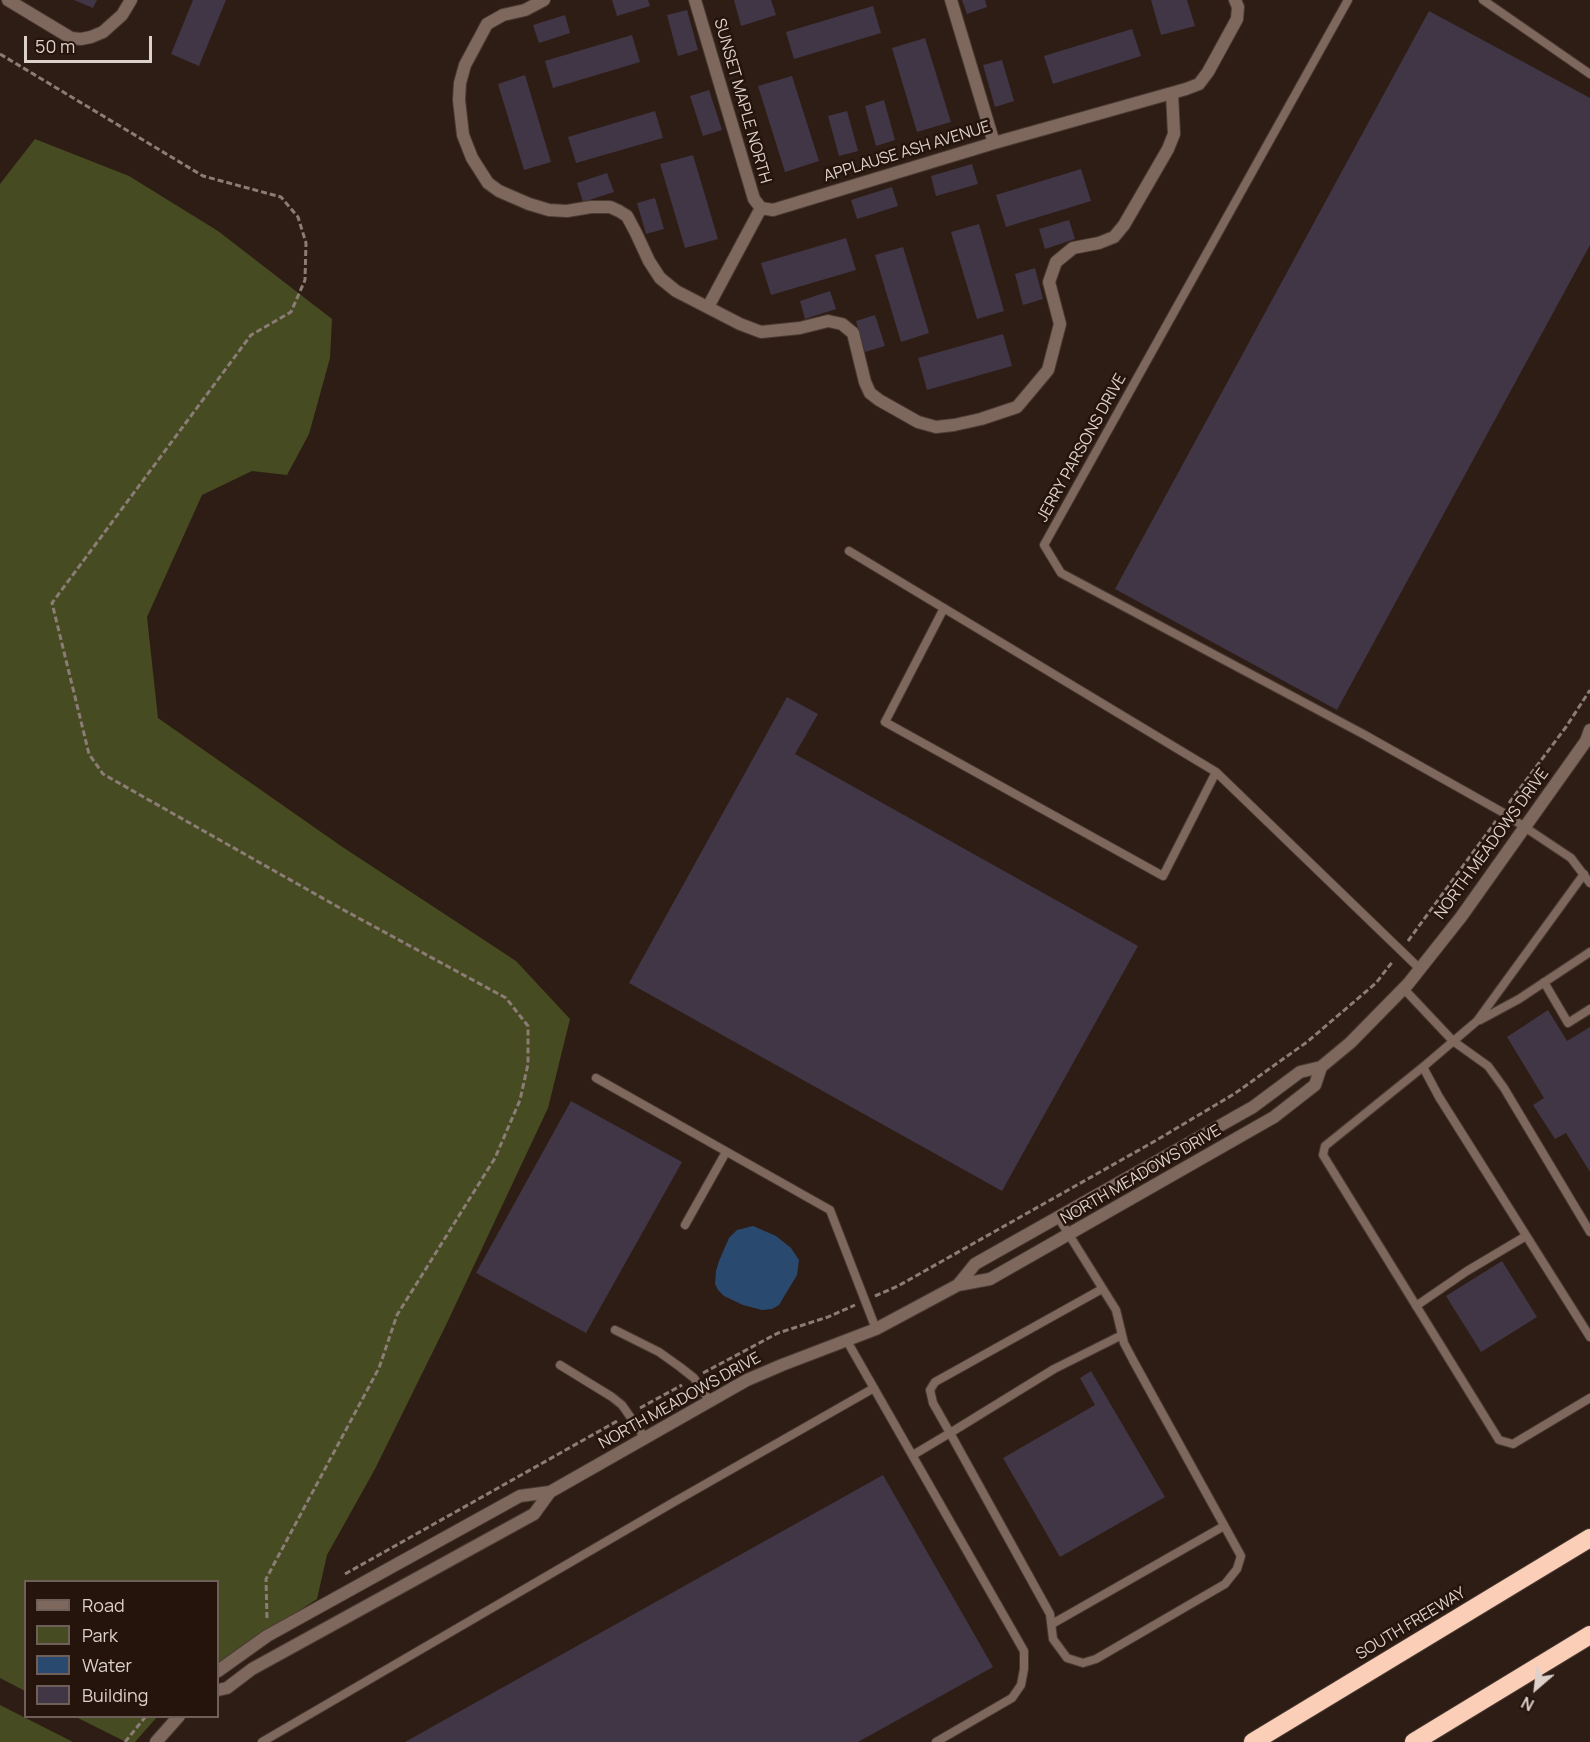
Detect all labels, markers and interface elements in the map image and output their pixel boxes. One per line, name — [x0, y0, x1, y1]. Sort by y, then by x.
street label: SUNSET MAPLE NORTH — [709, 16, 775, 186]
scale bar — [27, 24, 154, 62]
text: 50 m — [35, 34, 75, 58]
street label: APPLAUSE ASH AVENUE — [821, 117, 993, 187]
street label: JERRY PARSONS DRIVE — [1033, 371, 1131, 525]
street label: NORTH MEADOWS DRIVE — [1431, 765, 1553, 923]
street label: NORTH MEADOWS DRIVE — [1057, 1121, 1225, 1229]
street label: NORTH MEADOWS DRIVE — [596, 1349, 764, 1453]
legend — [24, 1580, 219, 1718]
street label: SOUTH FREEWAY — [1353, 1584, 1469, 1664]
text: Road — [82, 1593, 125, 1617]
text: Park — [82, 1623, 118, 1647]
text: Water — [82, 1653, 132, 1677]
north arrow — [1506, 1658, 1566, 1718]
text: Building — [82, 1683, 148, 1707]
text: N — [1517, 1691, 1538, 1716]

